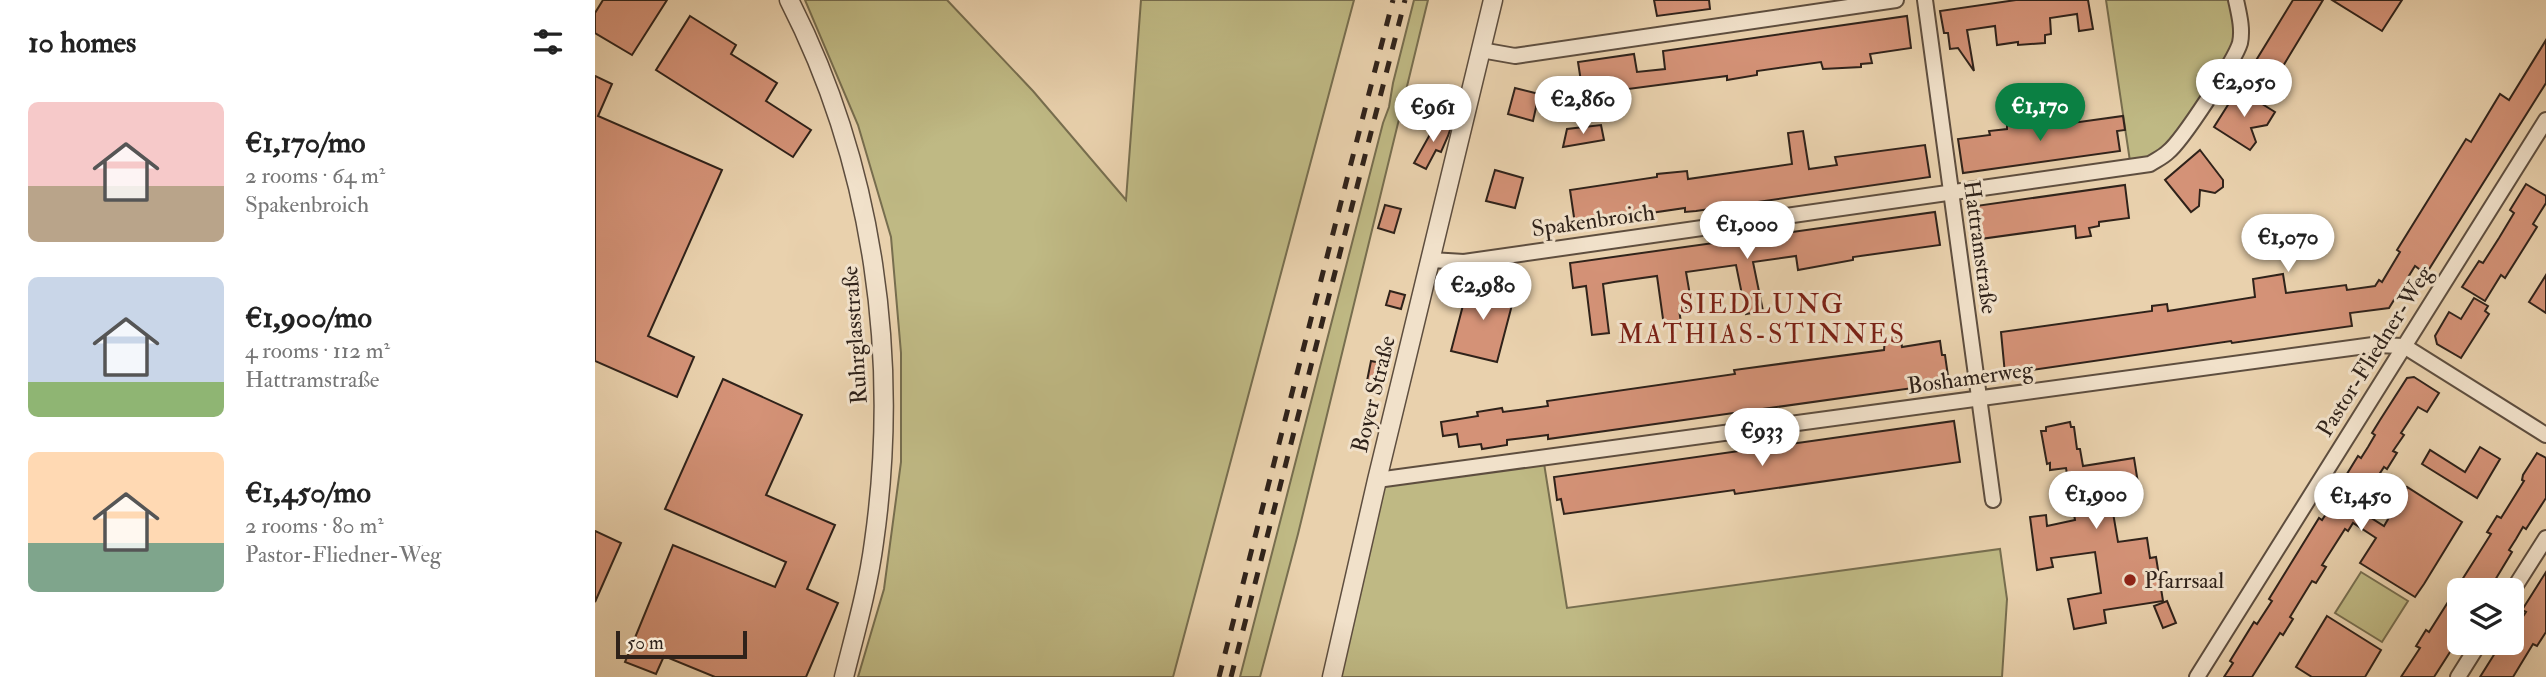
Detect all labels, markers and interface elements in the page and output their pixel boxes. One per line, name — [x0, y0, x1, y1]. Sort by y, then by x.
icon: filters — [529, 23, 567, 61]
text: 10 homes — [28, 24, 136, 61]
pin: €2,050 — [2187, 60, 2301, 119]
text: €2,050 — [2212, 67, 2276, 96]
pin: €2,860 — [1526, 76, 1640, 136]
pin: €1,170 — [1983, 83, 2097, 143]
text: €2,860 — [1551, 84, 1615, 113]
pin: €961 — [1392, 85, 1474, 144]
text: €1,170 — [2011, 91, 2069, 120]
text: €961 — [1411, 92, 1455, 121]
text: €1,170/mo — [245, 124, 366, 161]
icon: home — [84, 130, 168, 214]
text: 2 rooms · 64 m² — [245, 161, 385, 190]
street label: Hattramstraße — [1957, 178, 2004, 316]
text: Spakenbroich — [245, 190, 369, 219]
street label: Spakenbroich — [1530, 198, 1657, 244]
pin: €1,000 — [1690, 202, 1804, 261]
text: €1,000 — [1716, 209, 1778, 238]
pin: €1,070 — [2231, 215, 2345, 274]
text: €1,070 — [2257, 222, 2319, 251]
street label: Pastor-Fliedner-Weg — [2310, 260, 2439, 442]
pin: €2,980 — [1426, 262, 1540, 322]
street label: Ruhrglasstraße — [835, 264, 874, 405]
text: €2,980 — [1451, 270, 1515, 299]
district label: SIEDLUNG MATHIAS-STINNES — [1618, 289, 1906, 351]
text: €1,900/mo — [245, 299, 372, 336]
icon: home — [84, 305, 168, 389]
street label: Boyer Straße — [1345, 332, 1402, 456]
text: 4 rooms · 112 m² — [245, 336, 390, 365]
street label: Boshamerweg — [1905, 354, 2035, 401]
text: Hattramstraße — [245, 365, 379, 394]
pin: €933 — [1721, 408, 1803, 468]
text: €933 — [1741, 416, 1783, 445]
pin: €1,900 — [2039, 472, 2153, 531]
text: €1,450/mo — [245, 474, 371, 511]
pin: €1,450 — [2304, 474, 2418, 533]
text: €1,900 — [2065, 479, 2127, 508]
icon: home — [84, 480, 168, 564]
text: €1,450 — [2330, 481, 2392, 510]
text: 2 rooms · 80 m² — [245, 511, 384, 540]
text: Pastor-Fliedner-Weg — [245, 540, 441, 569]
place label: Pfarrsaal — [2144, 566, 2224, 595]
marker: Pfarrsaal — [2122, 572, 2138, 588]
map controls — [2447, 578, 2524, 655]
button: layers — [2447, 578, 2524, 655]
scale bar — [616, 628, 747, 660]
text: 50 m — [627, 631, 664, 655]

